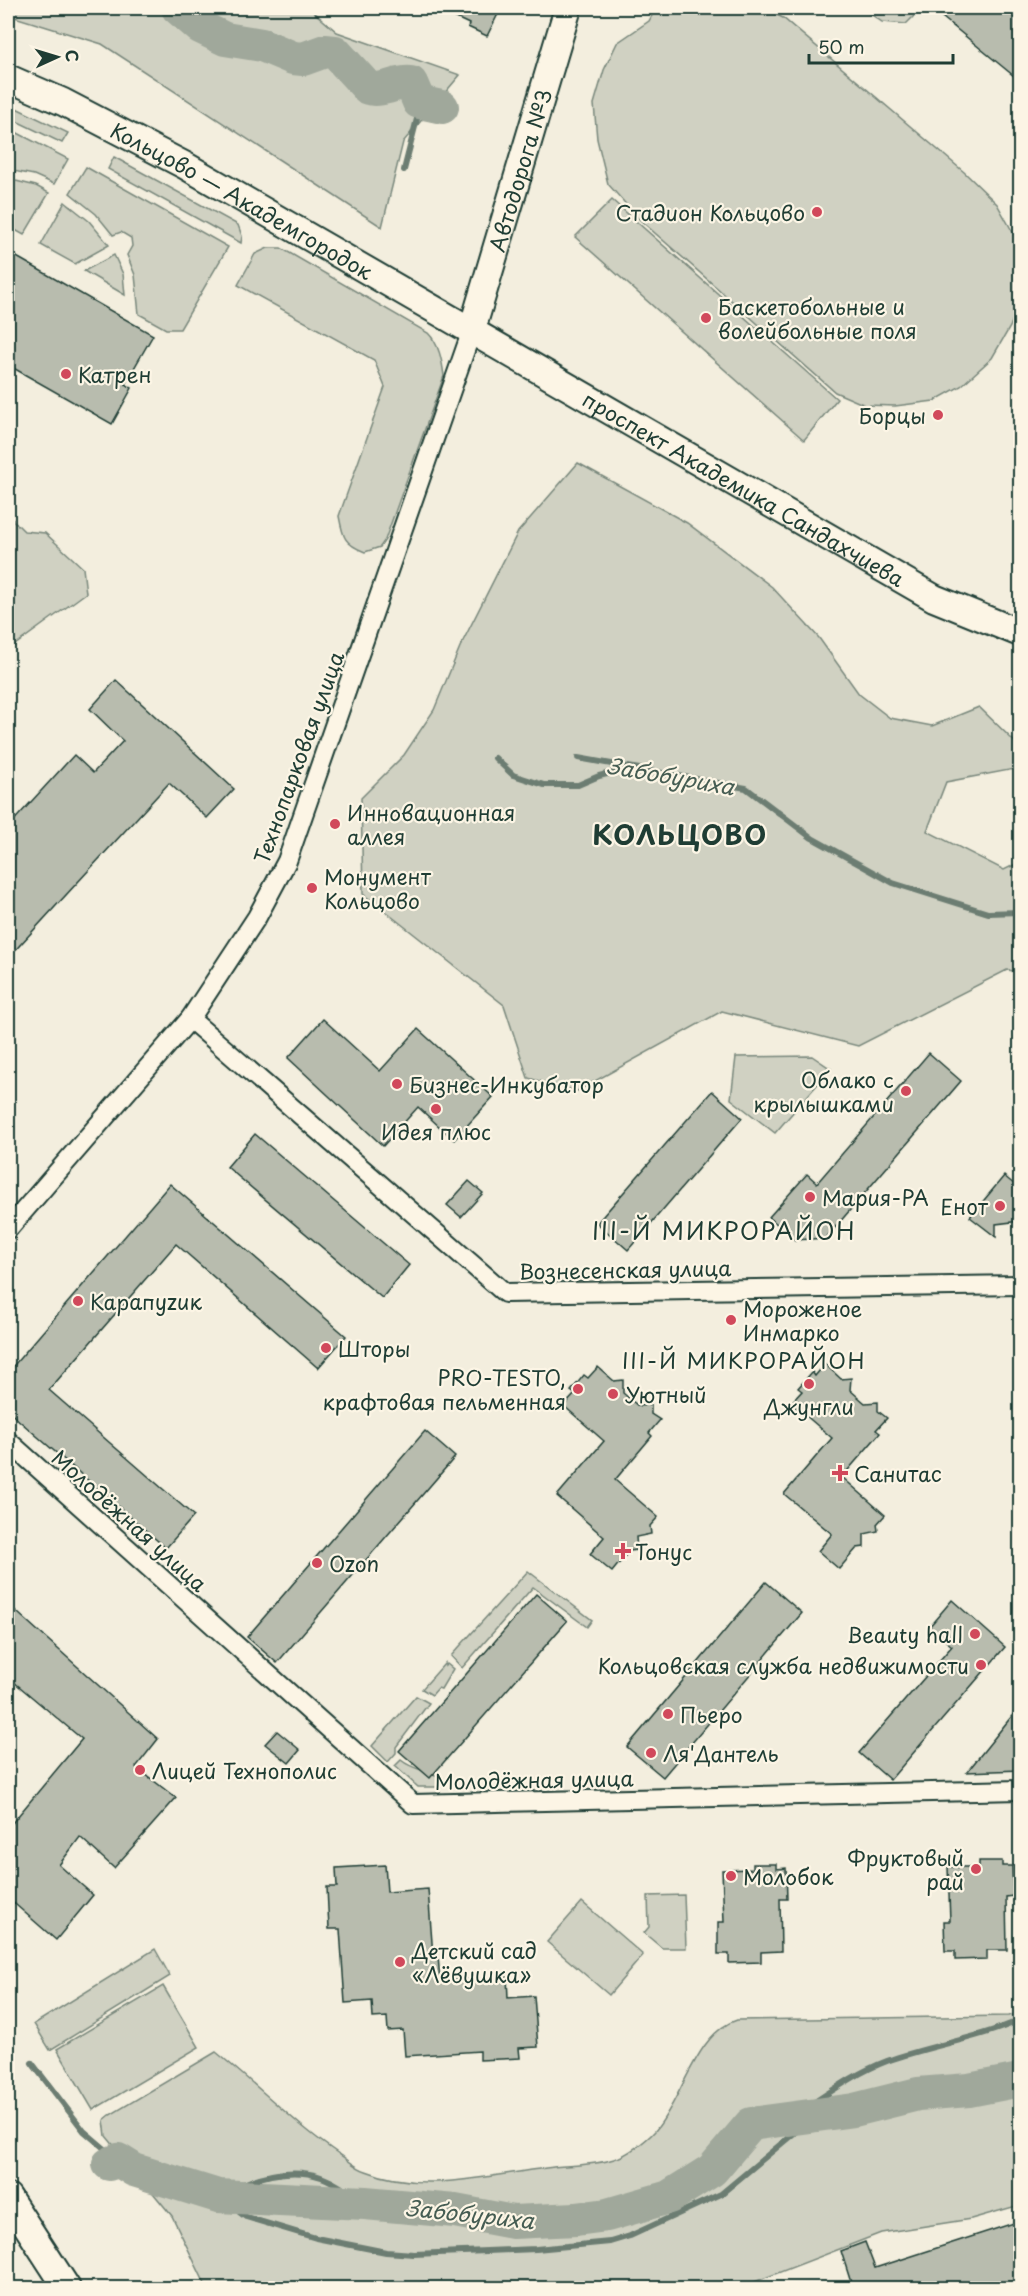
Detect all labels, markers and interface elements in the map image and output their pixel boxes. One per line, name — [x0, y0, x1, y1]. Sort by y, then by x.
north arrow — [27, 27, 87, 87]
scale bar — [809, 27, 953, 65]
text: 50 m — [818, 33, 865, 60]
text: С — [61, 49, 85, 63]
street label: Автодорога №3 — [480, 85, 559, 256]
street label: Кольцово — Академгородок — [105, 113, 380, 287]
place label: Стадион Кольцово — [616, 196, 805, 228]
marker: Стадион Кольцово — [810, 205, 824, 219]
place label: Баскетобольные и волейбольные поля — [718, 290, 917, 346]
marker: Баскетобольные и волейбольные поля — [699, 311, 713, 325]
place label: Катрен — [78, 358, 152, 390]
marker: Катрен — [59, 367, 73, 381]
street label: проспект Академика Сандахчиева — [577, 383, 911, 594]
place label: Борцы — [859, 399, 926, 431]
marker: Борцы — [931, 408, 945, 422]
street label: Технопарковая улица — [245, 646, 352, 868]
water label: Забобуриха — [605, 748, 738, 803]
place label: Инновационная аллея — [347, 796, 515, 852]
district label: КОЛЬЦОВО — [592, 813, 768, 854]
marker: Инновационная аллея — [328, 817, 342, 831]
place label: Монумент Кольцово — [324, 860, 432, 916]
marker: Монумент Кольцово — [305, 881, 319, 895]
place label: Облако с крылышками — [753, 1063, 894, 1119]
place label: Бизнес-Инкубатор — [409, 1068, 604, 1100]
marker: Бизнес-Инкубатор — [390, 1077, 404, 1091]
marker: Облако с крылышками — [899, 1084, 913, 1098]
marker: Идея плюс — [429, 1102, 443, 1116]
place label: Идея плюс — [381, 1115, 491, 1147]
place label: Мария-РА — [822, 1181, 929, 1213]
marker: Мария-РА — [803, 1190, 817, 1204]
place label: Енот — [940, 1190, 989, 1222]
marker: Енот — [993, 1199, 1007, 1213]
district label: III-Й МИКРОРАЙОН — [592, 1212, 856, 1248]
street label: Вознесенская улица — [518, 1251, 732, 1287]
place label: Карапуzик — [90, 1285, 202, 1317]
place label: Мороженое Инмарко — [743, 1292, 862, 1348]
marker: Карапуzик — [71, 1294, 85, 1308]
marker: Мороженое Инмарко — [724, 1313, 738, 1327]
place label: Шторы — [338, 1332, 411, 1364]
marker: Шторы — [319, 1341, 333, 1355]
district label: III-Й МИКРОРАЙОН — [622, 1343, 866, 1376]
place label: PRO-TESTO, крафтовая пельменная — [323, 1361, 566, 1417]
marker: Джунгли — [802, 1377, 816, 1391]
place label: Уютный — [625, 1378, 707, 1410]
marker: PRO-TESTO, крафтовая пельменная — [571, 1382, 585, 1396]
marker: Уютный — [606, 1387, 620, 1401]
place label: Джунгли — [763, 1390, 854, 1422]
street label: Молодёжная улица — [45, 1441, 215, 1599]
place label: Санитас — [854, 1457, 942, 1489]
marker: Санитас — [831, 1464, 849, 1482]
place label: Тонус — [635, 1535, 692, 1567]
marker: Тонус — [616, 1544, 630, 1558]
place label: Ozon — [329, 1547, 379, 1579]
marker: Ozon — [310, 1556, 324, 1570]
place label: Beauty hall — [847, 1618, 963, 1650]
marker: Beauty hall — [968, 1627, 982, 1641]
place label: Кольцовская служба недвижимости — [597, 1649, 969, 1681]
marker: Кольцовская служба недвижимости — [974, 1658, 988, 1672]
place label: Пьеро — [680, 1698, 743, 1730]
marker: Пьеро — [661, 1707, 675, 1721]
place label: Ля'Дантель — [663, 1737, 779, 1769]
marker: Ля'Дантель — [644, 1746, 658, 1760]
place label: Лицей Технополис — [152, 1754, 337, 1786]
street label: Молодёжная улица — [434, 1761, 635, 1797]
marker: Лицей Технополис — [133, 1763, 147, 1777]
place label: Фруктовый рай — [847, 1841, 964, 1897]
place label: Молобок — [743, 1860, 834, 1892]
marker: Фруктовый рай — [969, 1862, 983, 1876]
marker: Молобок — [724, 1869, 738, 1883]
place label: Детский сад «Лёвушка» — [411, 1934, 537, 1990]
marker: Детский сад «Лёвушка» — [393, 1955, 407, 1969]
water label: Забобуриха — [404, 2190, 537, 2236]

